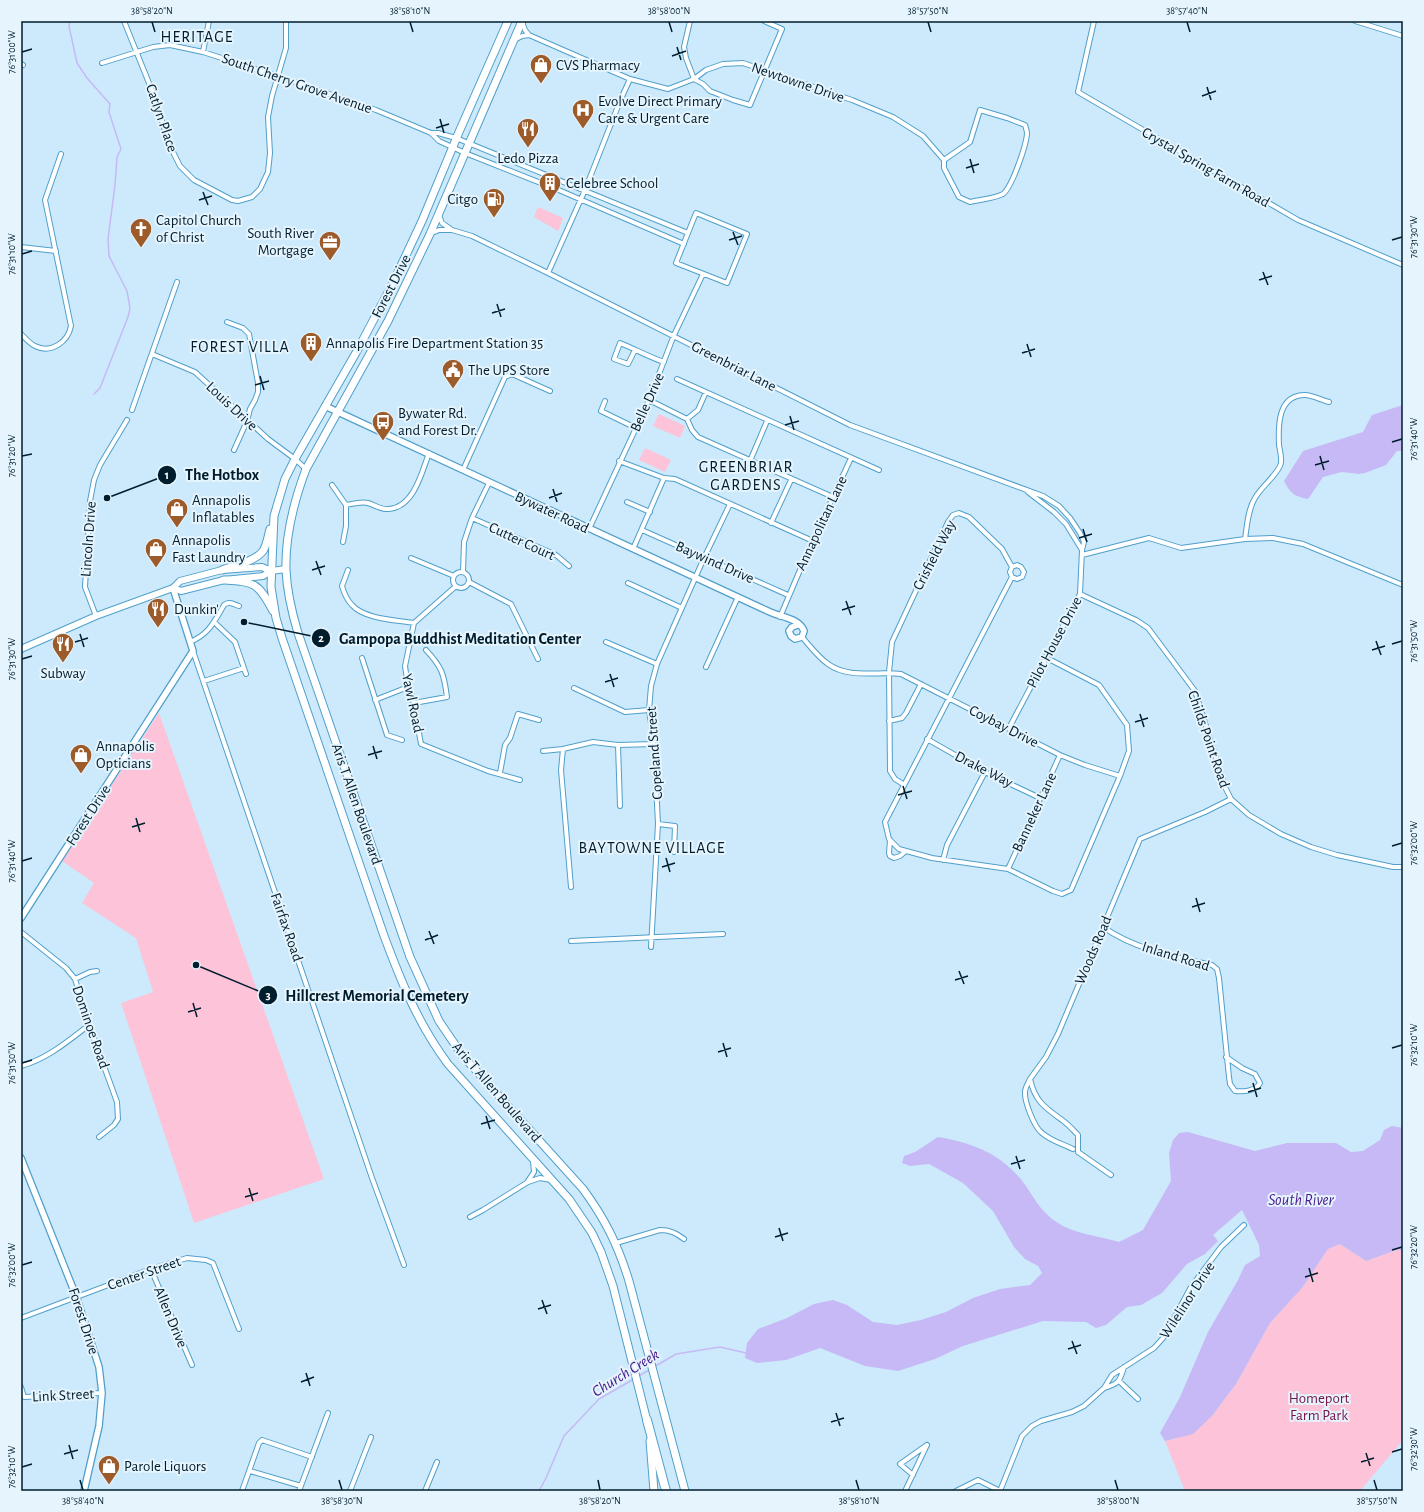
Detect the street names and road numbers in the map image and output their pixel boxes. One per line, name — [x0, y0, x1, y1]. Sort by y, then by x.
street label: South Cherry Grove Avenue — [220, 51, 374, 116]
street label: Newtowne Drive — [749, 60, 846, 105]
street label: Catlyn Place — [143, 82, 180, 154]
street label: Crystal Spring Farm Road — [1139, 125, 1272, 210]
street label: Forest Drive — [369, 252, 414, 320]
street label: Greenbriar Lane — [689, 339, 779, 394]
street label: Belle Drive — [628, 370, 667, 434]
street label: Louis Drive — [203, 379, 260, 434]
street label: Annapolitan Lane — [793, 473, 850, 573]
street label: Bywater Road — [512, 489, 591, 536]
street label: Lincoln Drive — [78, 501, 99, 577]
street label: Crisfield Way — [910, 517, 959, 593]
street label: Cutter Court — [487, 520, 557, 563]
street label: Baywind Drive — [673, 538, 756, 586]
street label: Pilot House Drive — [1024, 594, 1085, 690]
street label: Yawl Road — [399, 672, 426, 734]
street label: Childs Point Road — [1185, 689, 1232, 790]
street label: Coybay Drive — [967, 703, 1041, 750]
street label: Copeland Street — [644, 706, 665, 800]
street label: Aris T Allen Boulevard — [329, 742, 384, 867]
street label: Drake Way — [952, 748, 1016, 791]
street label: Banneker Lane — [1010, 770, 1059, 854]
street label: Forest Drive — [63, 782, 114, 848]
street label: Fairfax Road — [268, 891, 305, 964]
street label: Woods Road — [1072, 913, 1115, 987]
street label: Inland Road — [1140, 939, 1212, 974]
street label: Dominoe Road — [69, 984, 112, 1071]
street label: Aris T Allen Boulevard — [449, 1039, 544, 1145]
street label: Center Street — [106, 1254, 183, 1293]
street label: Wilelinor Drive — [1157, 1259, 1218, 1341]
street label: Allen Drive — [151, 1285, 190, 1350]
street label: Forest Drive — [66, 1286, 101, 1356]
street label: Link Street — [32, 1386, 95, 1405]

